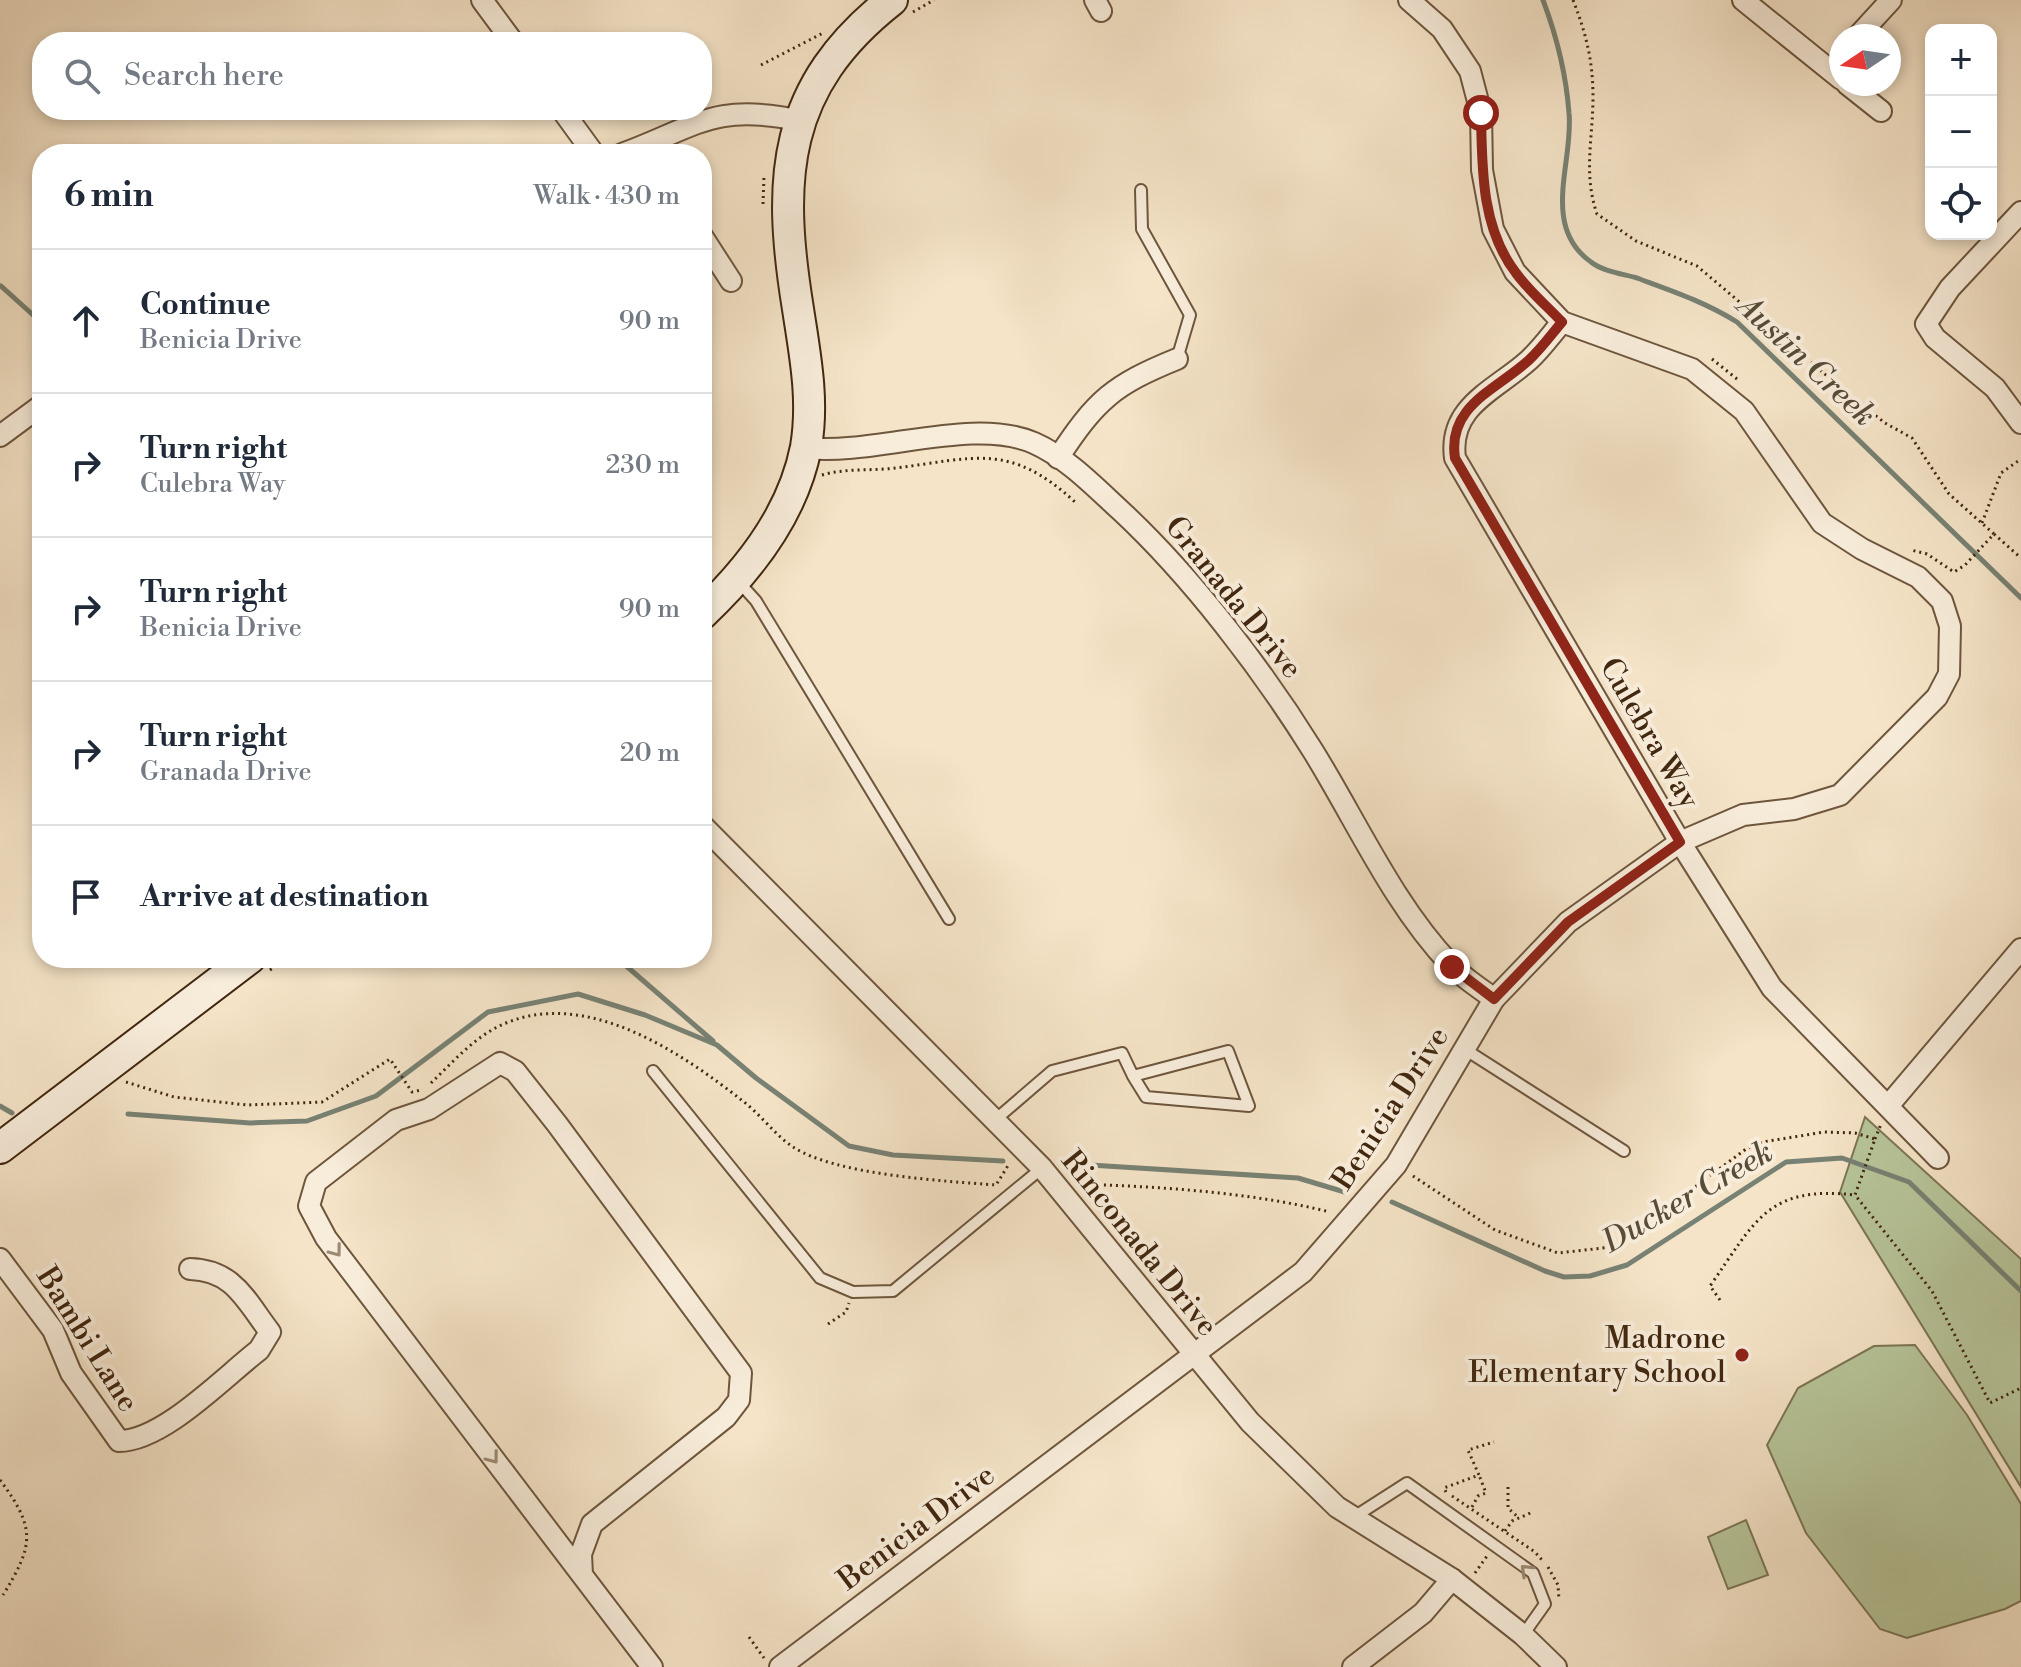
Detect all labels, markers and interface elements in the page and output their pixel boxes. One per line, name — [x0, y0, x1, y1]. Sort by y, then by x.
north arrow — [1829, 24, 1901, 96]
map controls — [1925, 24, 1997, 240]
button: + — [1925, 24, 1997, 96]
search box — [32, 32, 712, 120]
icon: search — [60, 54, 104, 98]
text: Search here — [124, 57, 284, 95]
route start — [1463, 95, 1499, 131]
button: − — [1925, 96, 1997, 168]
button: locate — [1925, 168, 1997, 240]
text: 6 min — [64, 175, 154, 217]
text: Walk · 430 m — [533, 180, 680, 212]
water label: Austin Creek — [1727, 284, 1884, 435]
text: Continue — [140, 286, 271, 324]
icon: ahead — [64, 299, 108, 343]
text: 90 m — [619, 305, 680, 337]
text: Benicia Drive — [140, 324, 302, 356]
text: Turn right — [140, 430, 287, 468]
icon: right — [64, 443, 108, 487]
text: 230 m — [605, 449, 680, 481]
text: Culebra Way — [140, 468, 285, 500]
street label: Granada Drive — [1156, 509, 1310, 687]
text: Turn right — [140, 574, 287, 612]
icon: right — [64, 587, 108, 631]
text: 90 m — [619, 593, 680, 625]
text: Benicia Drive — [140, 612, 302, 644]
street label: Culebra Way — [1591, 651, 1708, 816]
text: Turn right — [140, 718, 287, 756]
icon: right — [64, 731, 108, 775]
text: 20 m — [620, 737, 680, 769]
text: Granada Drive — [140, 756, 312, 788]
icon: arrive — [64, 875, 108, 919]
text: Arrive at destination — [140, 878, 429, 916]
route end — [1434, 949, 1470, 985]
street label: Benicia Drive — [1323, 1020, 1458, 1198]
water label: Ducker Creek — [1594, 1132, 1780, 1262]
street label: Rinconada Drive — [1053, 1143, 1226, 1344]
one-way arrow — [326, 1242, 340, 1256]
street label: Bambi Lane — [27, 1259, 147, 1419]
place label: Madrone Elementary School — [1468, 1320, 1726, 1392]
marker: Madrone Elementary School — [1733, 1346, 1751, 1364]
one-way arrow — [483, 1449, 497, 1464]
street label: Benicia Drive — [830, 1456, 1003, 1600]
one-way arrow — [1521, 1565, 1535, 1579]

